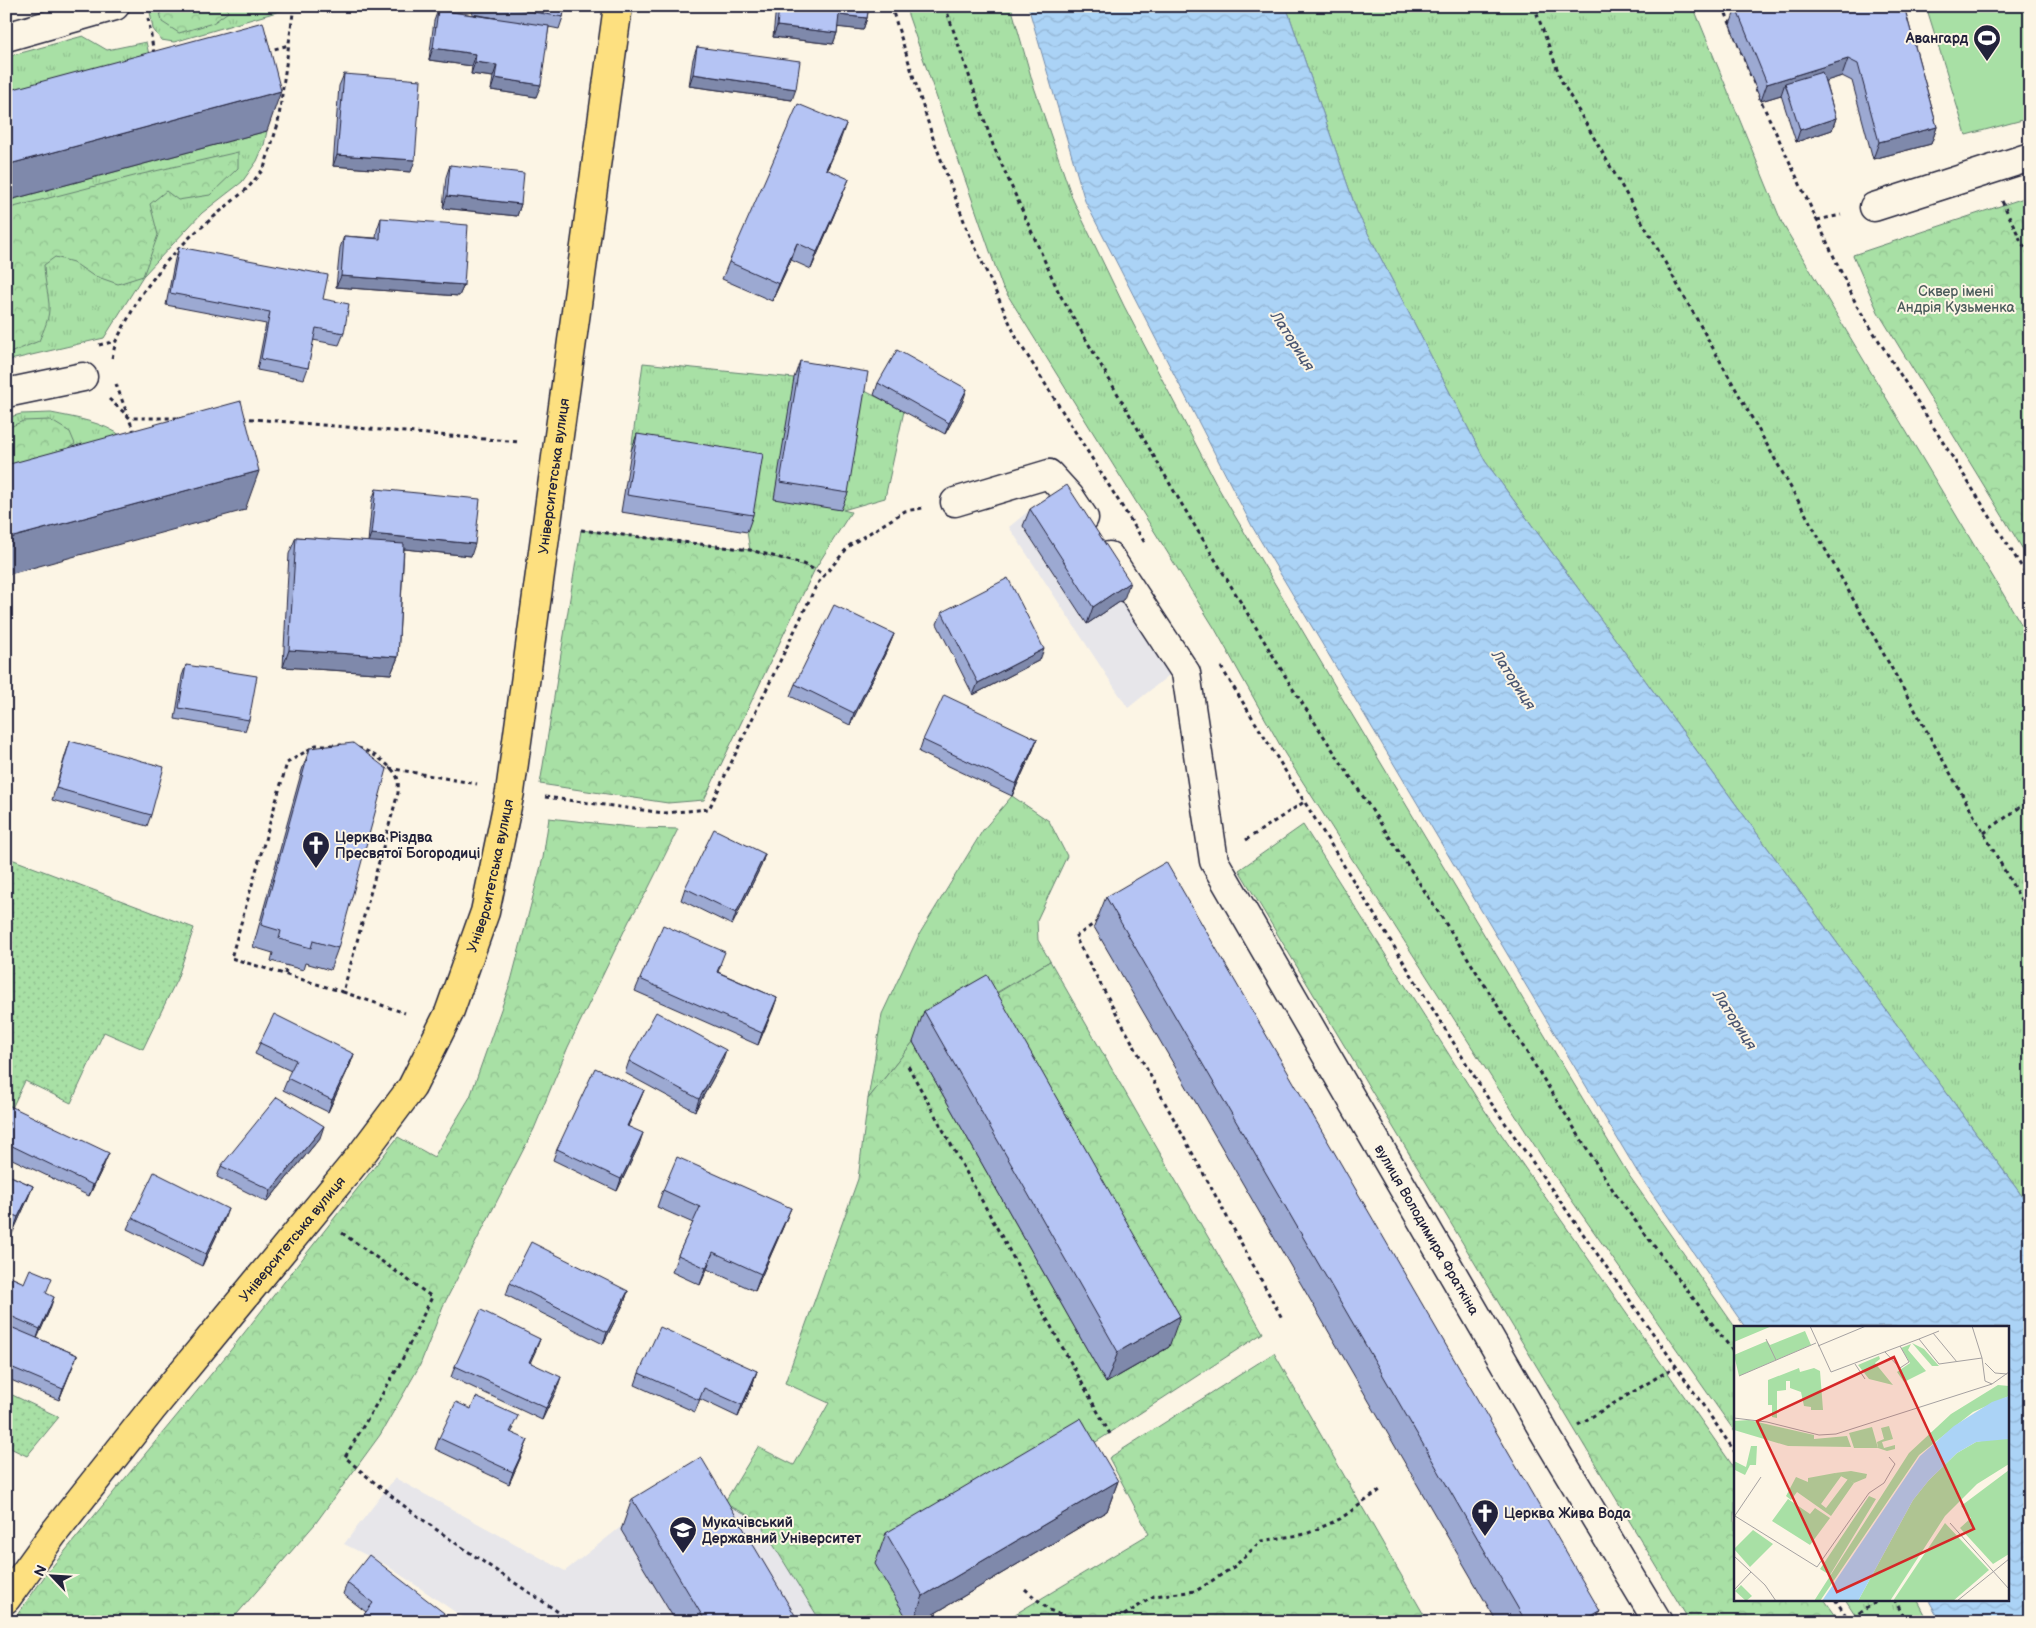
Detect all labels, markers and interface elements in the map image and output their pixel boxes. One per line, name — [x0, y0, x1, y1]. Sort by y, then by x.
sports icon: Авангард — [1972, 23, 2002, 62]
place label: Авангард — [1905, 30, 1969, 47]
park label: Сквер імені Андрія Кузьменка — [1896, 283, 2015, 316]
water label: Латориця — [1266, 307, 1319, 375]
street label: Університетська вулиця — [535, 397, 573, 555]
water label: Латориця — [1487, 646, 1540, 714]
street label: Університетська вулиця — [463, 797, 517, 955]
place label: Церква Різдва Пресвятої Богородиці — [335, 829, 480, 862]
church icon: Церква Різдва Пресвятої Богородиці — [301, 830, 331, 869]
water label: Латориця — [1708, 986, 1761, 1054]
street label: вулиця Володимира Фраткіна — [1371, 1142, 1483, 1319]
street label: Університетська вулиця — [236, 1173, 349, 1305]
inset map — [1734, 1326, 2008, 1600]
church icon: Церква Жива Вода — [1470, 1498, 1500, 1537]
place label: Церква Жива Вода — [1504, 1505, 1631, 1522]
place label: Мукачівський Державний Університет — [702, 1514, 861, 1547]
school or university icon: Мукачівський Державний Університет — [668, 1515, 698, 1554]
north arrow — [28, 1550, 78, 1600]
text: N — [31, 1562, 51, 1579]

